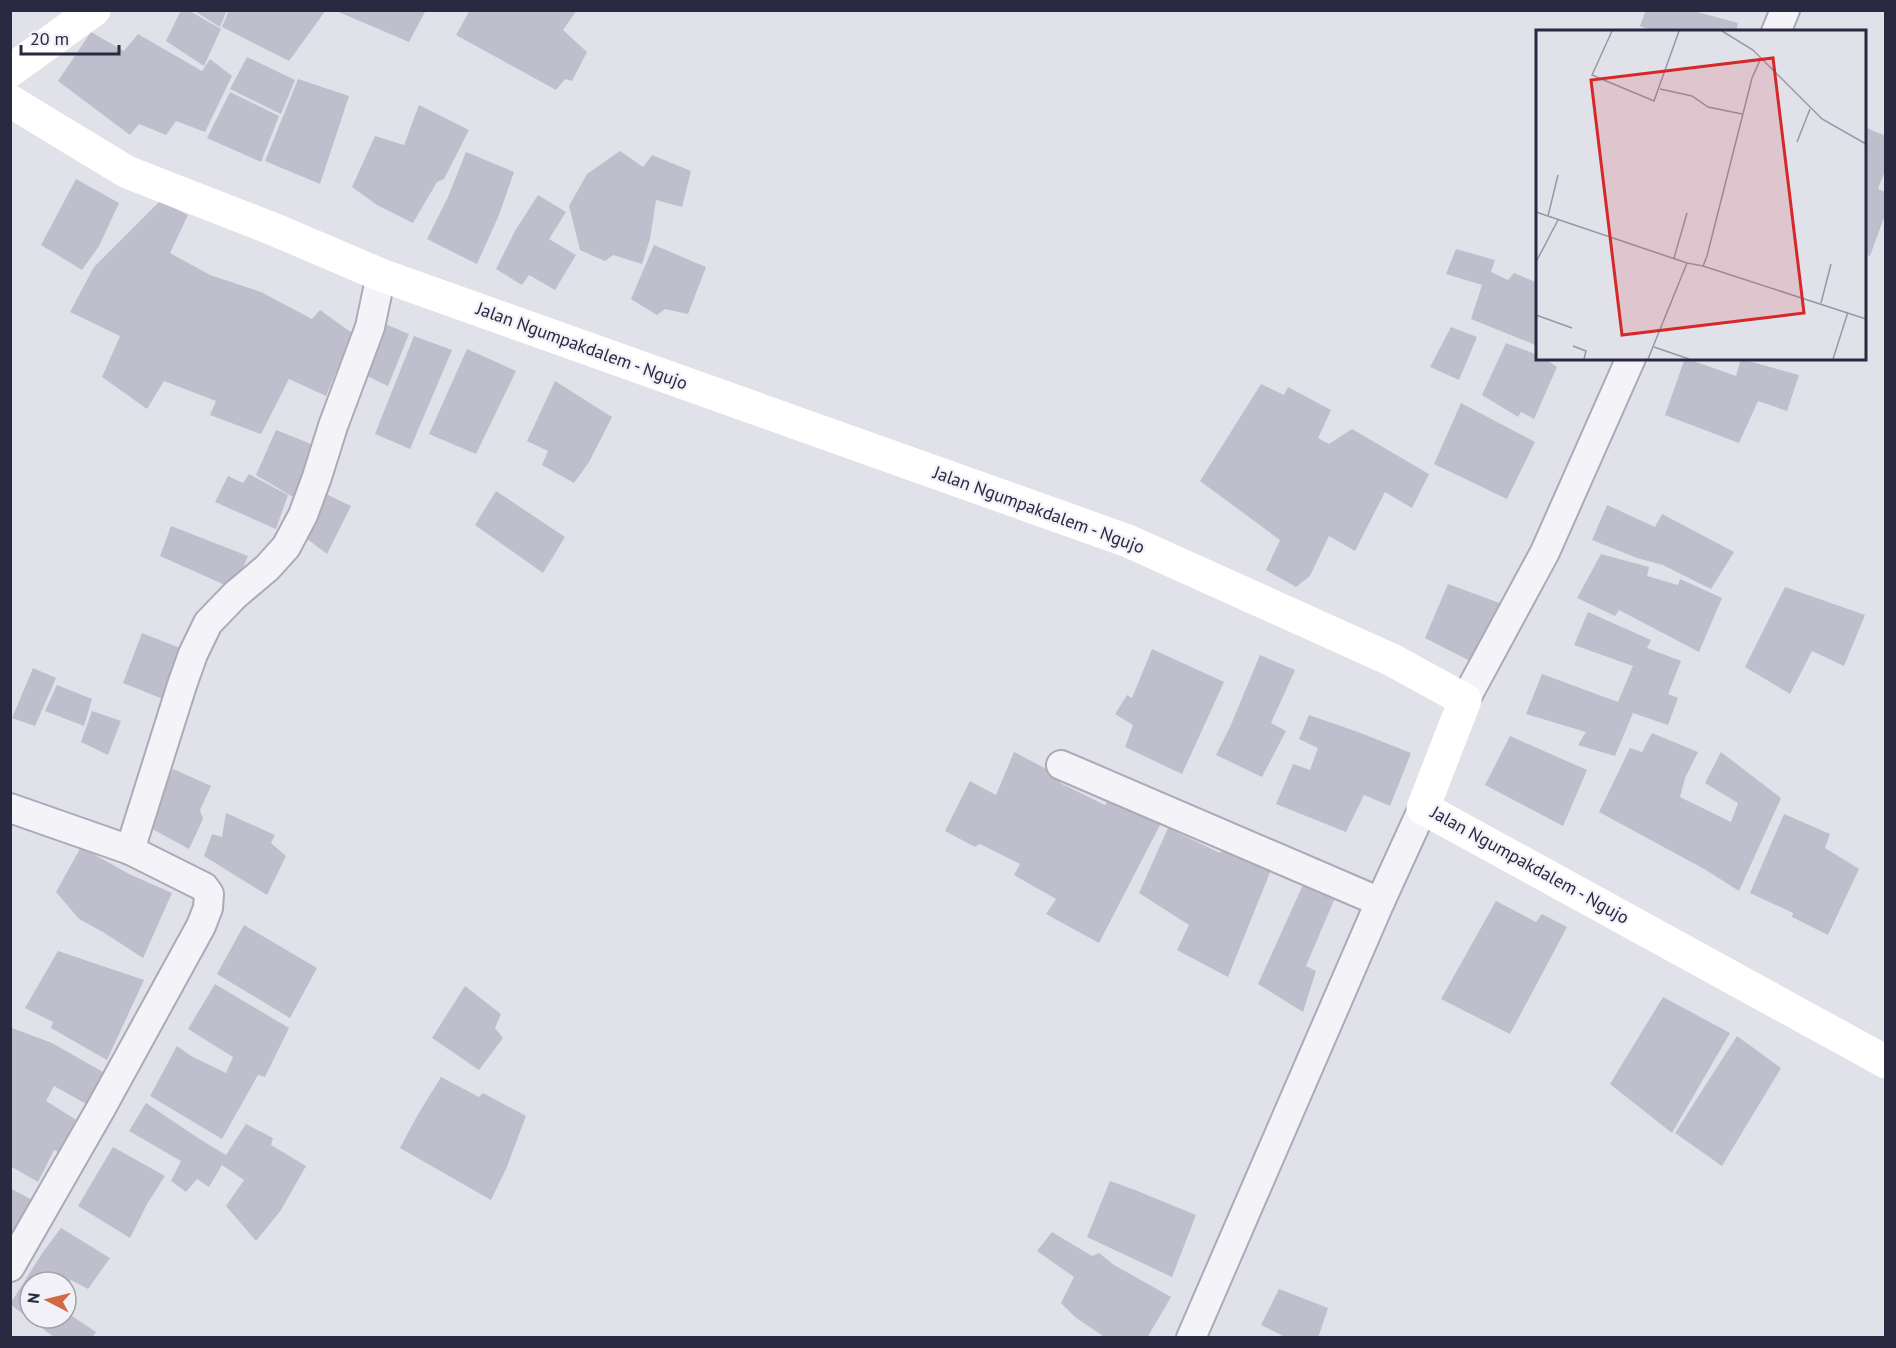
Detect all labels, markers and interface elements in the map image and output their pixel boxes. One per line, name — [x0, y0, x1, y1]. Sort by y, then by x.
scale bar — [21, 18, 118, 56]
text: 20 m — [30, 27, 69, 50]
inset map — [1536, 30, 1866, 360]
street label: Jalan Ngumpakdalem - Ngujo — [472, 296, 691, 395]
street label: Jalan Ngumpakdalem - Ngujo — [929, 460, 1148, 559]
street label: Jalan Ngumpakdalem - Ngujo — [1426, 800, 1633, 929]
north arrow — [18, 1270, 78, 1330]
text: N — [23, 1292, 44, 1305]

